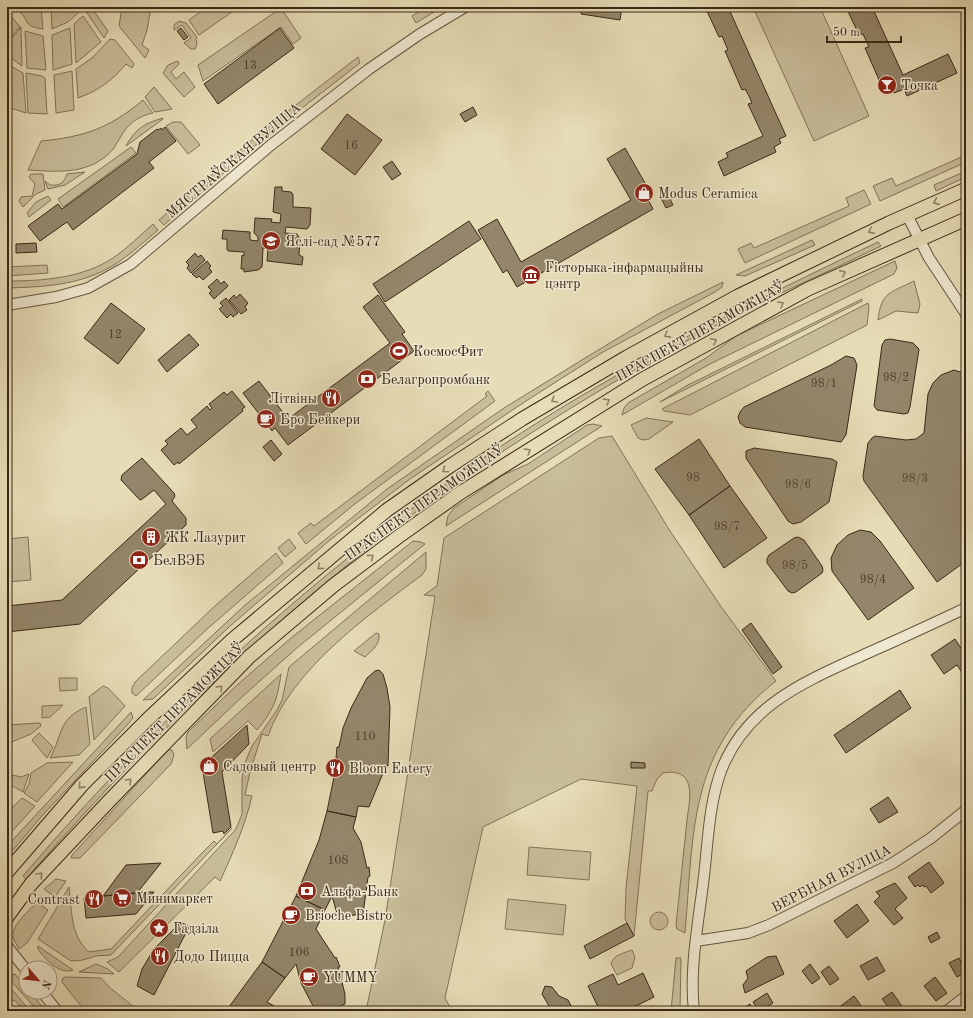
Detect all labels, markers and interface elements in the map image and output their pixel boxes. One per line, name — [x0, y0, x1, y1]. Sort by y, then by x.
scale bar — [827, 18, 901, 44]
text: 50 m — [833, 26, 860, 39]
house number: 13 — [243, 60, 257, 72]
bar icon: Точка — [876, 74, 898, 96]
place label: Точка — [901, 79, 938, 93]
street label: МЯСТРАЎСКАЯ ВУЛІЦА — [161, 97, 304, 221]
house number: 16 — [344, 140, 358, 152]
shop icon: Modus Ceramica — [633, 182, 655, 204]
place label: Modus Ceramica — [658, 187, 758, 201]
one-way arrow — [933, 197, 941, 205]
one-way arrow — [868, 226, 876, 234]
school or university icon: Яслі-сад №577 — [260, 230, 282, 252]
place label: Яслі-сад №577 — [285, 235, 381, 249]
place label: Гісторыка-інфармацыйны цэнтр — [545, 261, 704, 291]
museum icon: Гісторыка-інфармацыйны цэнтр — [520, 264, 542, 286]
one-way arrow — [839, 270, 847, 278]
street label: ПРАСПЕКТ ПЕРАМОЖЦАЎ — [612, 276, 788, 384]
one-way arrow — [777, 302, 784, 309]
house number: 12 — [108, 329, 122, 341]
one-way arrow — [663, 330, 671, 337]
one-way arrow — [710, 338, 718, 346]
sports icon: КосмосФит — [388, 340, 410, 362]
place label: КосмосФит — [413, 345, 484, 359]
bank icon: Белагропромбанк — [356, 368, 378, 390]
house number: 98/2 — [883, 372, 909, 384]
place label: Белагропромбанк — [381, 373, 490, 387]
house number: 98/1 — [811, 378, 837, 390]
restaurant icon: Літвіны — [320, 387, 342, 409]
place label: Літвіны — [268, 392, 317, 406]
one-way arrow — [551, 396, 558, 403]
one-way arrow — [603, 399, 610, 406]
cafe icon: Бро Бейкери — [255, 408, 277, 430]
place label: Бро Бейкери — [280, 413, 360, 427]
street label: ПРАСПЕКТ ПЕРАМОЖЦАЎ — [340, 439, 507, 563]
one-way arrow — [524, 448, 531, 455]
one-way arrow — [442, 465, 449, 473]
house number: 98 — [686, 472, 700, 484]
house number: 98/3 — [902, 473, 928, 485]
house number: 98/6 — [785, 479, 811, 491]
house number: 98/7 — [714, 521, 740, 533]
building icon: ЖК Лазурит — [140, 526, 162, 548]
place label: ЖК Лазурит — [165, 531, 246, 545]
bank icon: БелВЭБ — [128, 549, 150, 571]
place label: БелВЭБ — [153, 554, 205, 568]
one-way arrow — [366, 555, 373, 562]
house number: 98/5 — [782, 559, 808, 572]
one-way arrow — [317, 562, 324, 569]
house number: 98/4 — [860, 574, 886, 586]
street label: ПРАСПЕКТ ПЕРАМОЖЦАЎ — [99, 637, 247, 785]
one-way arrow — [215, 685, 223, 693]
house number: 110 — [355, 731, 375, 743]
shop icon: Садовый центр — [198, 755, 220, 777]
restaurant icon: Bloom Eatery — [324, 757, 346, 779]
place label: Садовый центр — [223, 760, 316, 774]
place label: Bloom Eatery — [349, 762, 433, 776]
one-way arrow — [124, 778, 132, 786]
one-way arrow — [79, 782, 86, 789]
street label: ВЕРБНАЯ ВУЛІЦА — [769, 843, 894, 915]
house number: 108 — [328, 855, 348, 867]
one-way arrow — [35, 872, 43, 880]
bank icon: Альфа-Банк — [296, 880, 318, 902]
place label: Альфа-Банк — [321, 885, 398, 900]
supermarket icon: Минимаркет — [111, 887, 133, 909]
restaurant icon: Contrast — [83, 888, 105, 910]
place label: Минимаркет — [136, 892, 213, 906]
place label: Contrast — [28, 893, 80, 907]
cafe icon: Brioche Bistro — [280, 904, 302, 926]
place label: Brioche Bistro — [305, 909, 392, 923]
place icon: Гадзіла — [148, 917, 170, 939]
place label: Гадзіла — [173, 922, 219, 936]
restaurant icon: Додо Пицца — [149, 945, 171, 967]
house number: 106 — [289, 947, 309, 959]
place label: Додо Пицца — [174, 950, 250, 964]
north arrow — [18, 960, 58, 1000]
cafe icon: YUMMY — [298, 966, 320, 988]
place label: YUMMY — [323, 971, 378, 985]
text: N — [38, 978, 52, 991]

